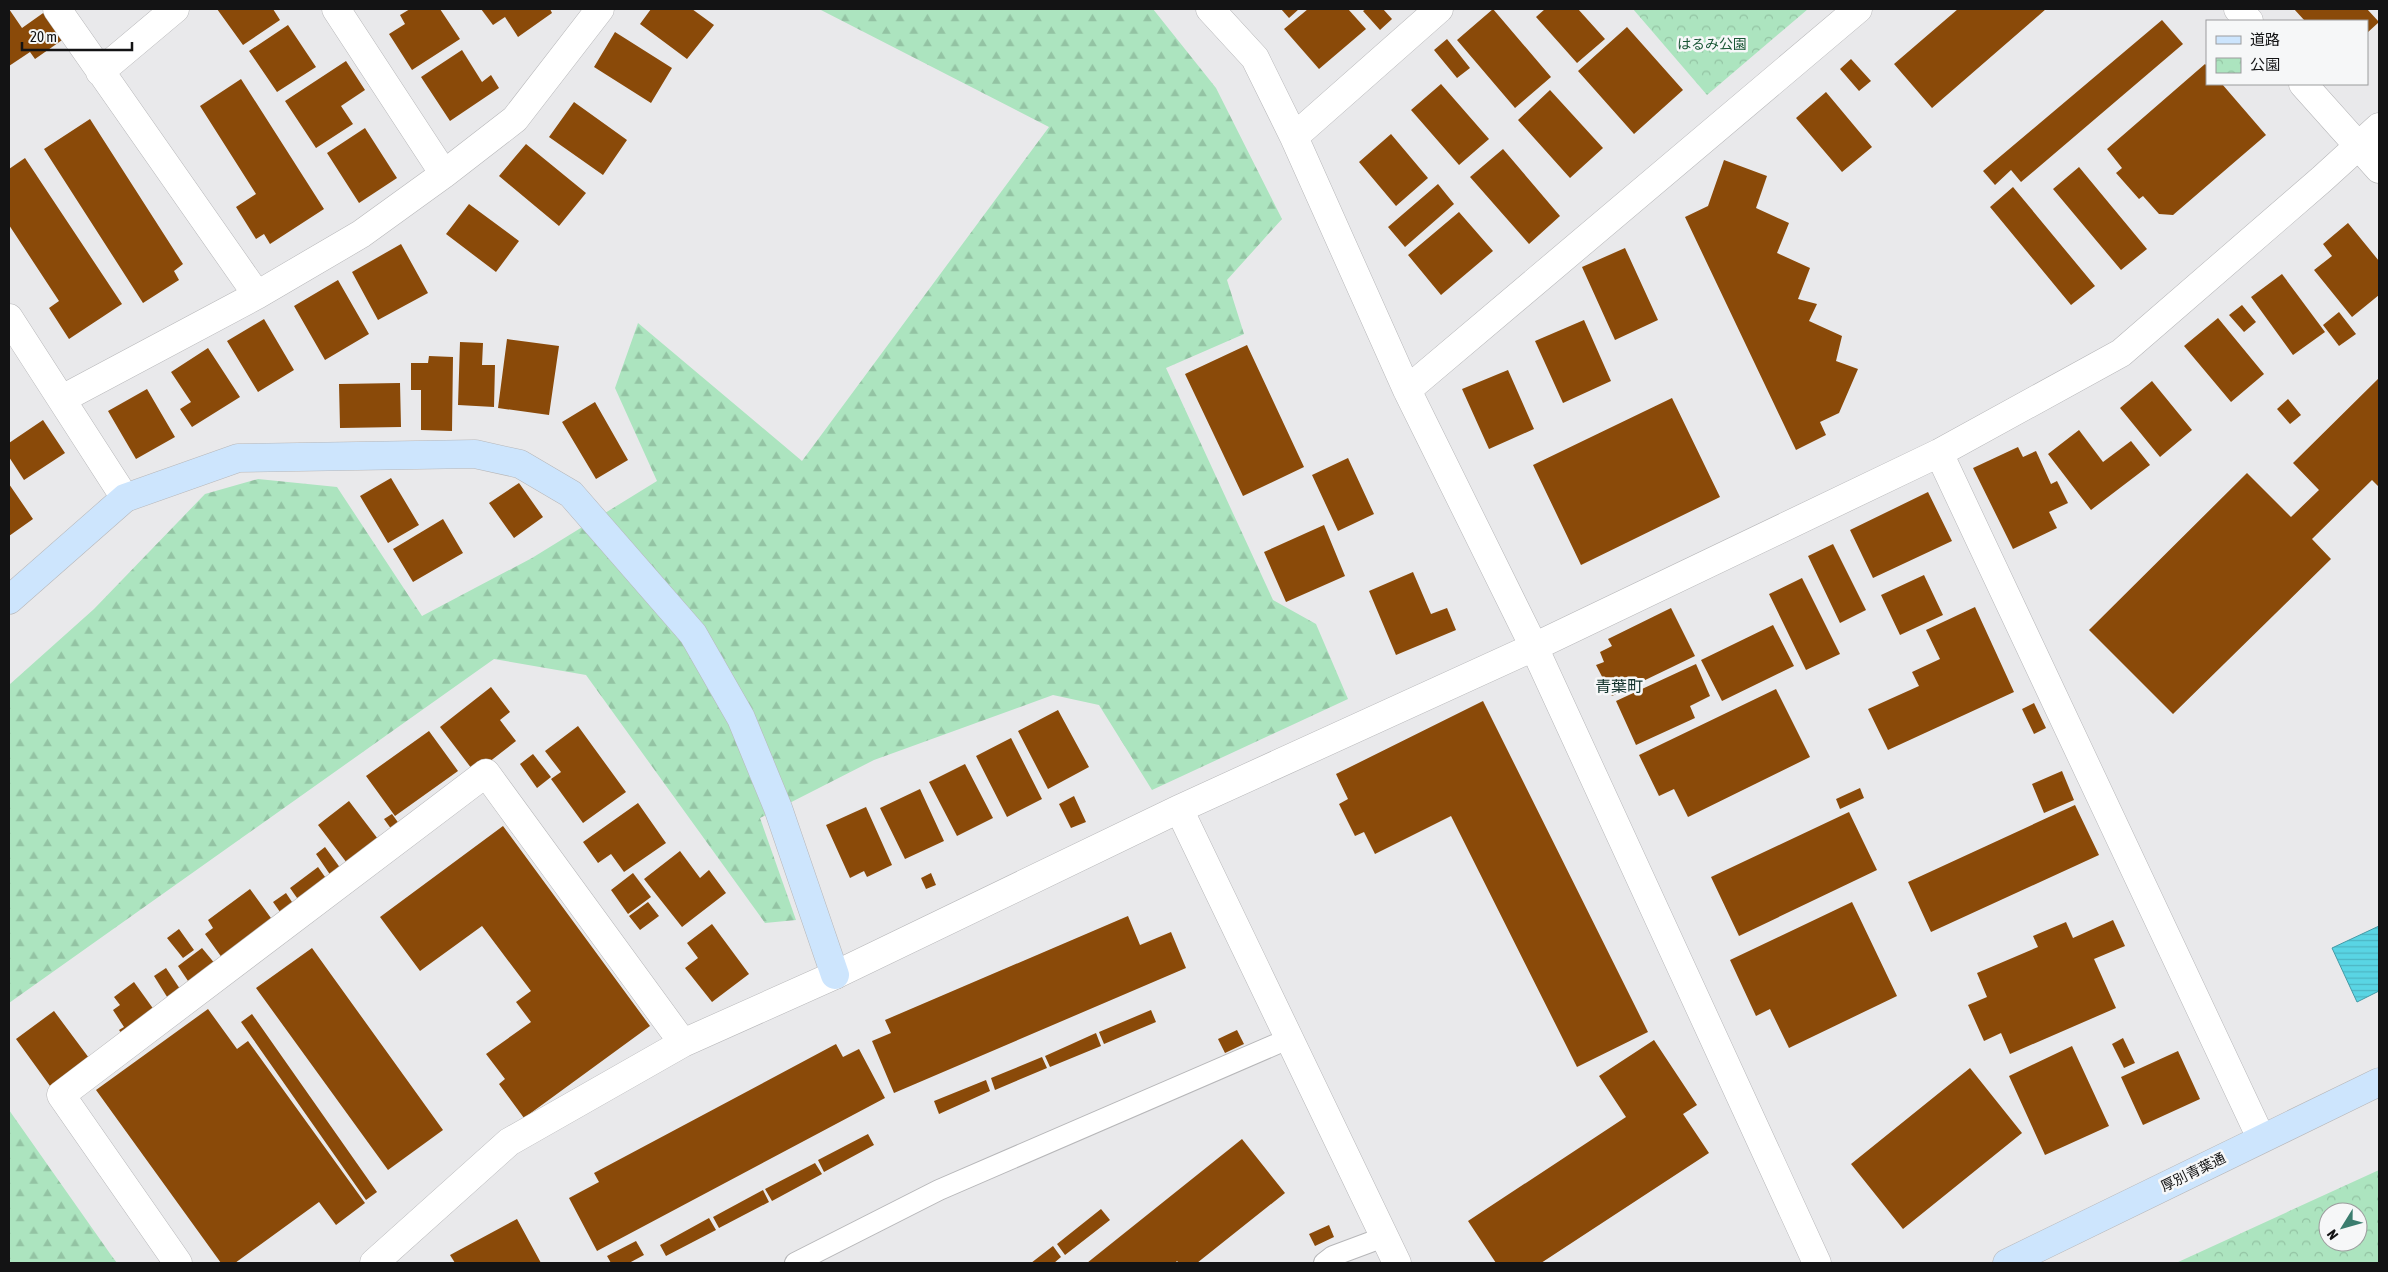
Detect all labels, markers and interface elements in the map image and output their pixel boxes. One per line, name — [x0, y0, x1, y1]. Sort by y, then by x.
scale bar — [22, 20, 132, 52]
legend — [2206, 20, 2368, 85]
text: 20 m — [30, 28, 57, 45]
text: 道路 — [2250, 31, 2280, 48]
park label: はるみ公園 — [1677, 36, 1747, 52]
text: 公園 — [2250, 56, 2280, 73]
district label: 青葉町 — [1595, 677, 1643, 695]
street label: 厚別青葉通 — [2158, 1149, 2228, 1195]
north arrow — [2318, 1202, 2368, 1252]
text: N — [2324, 1227, 2341, 1243]

